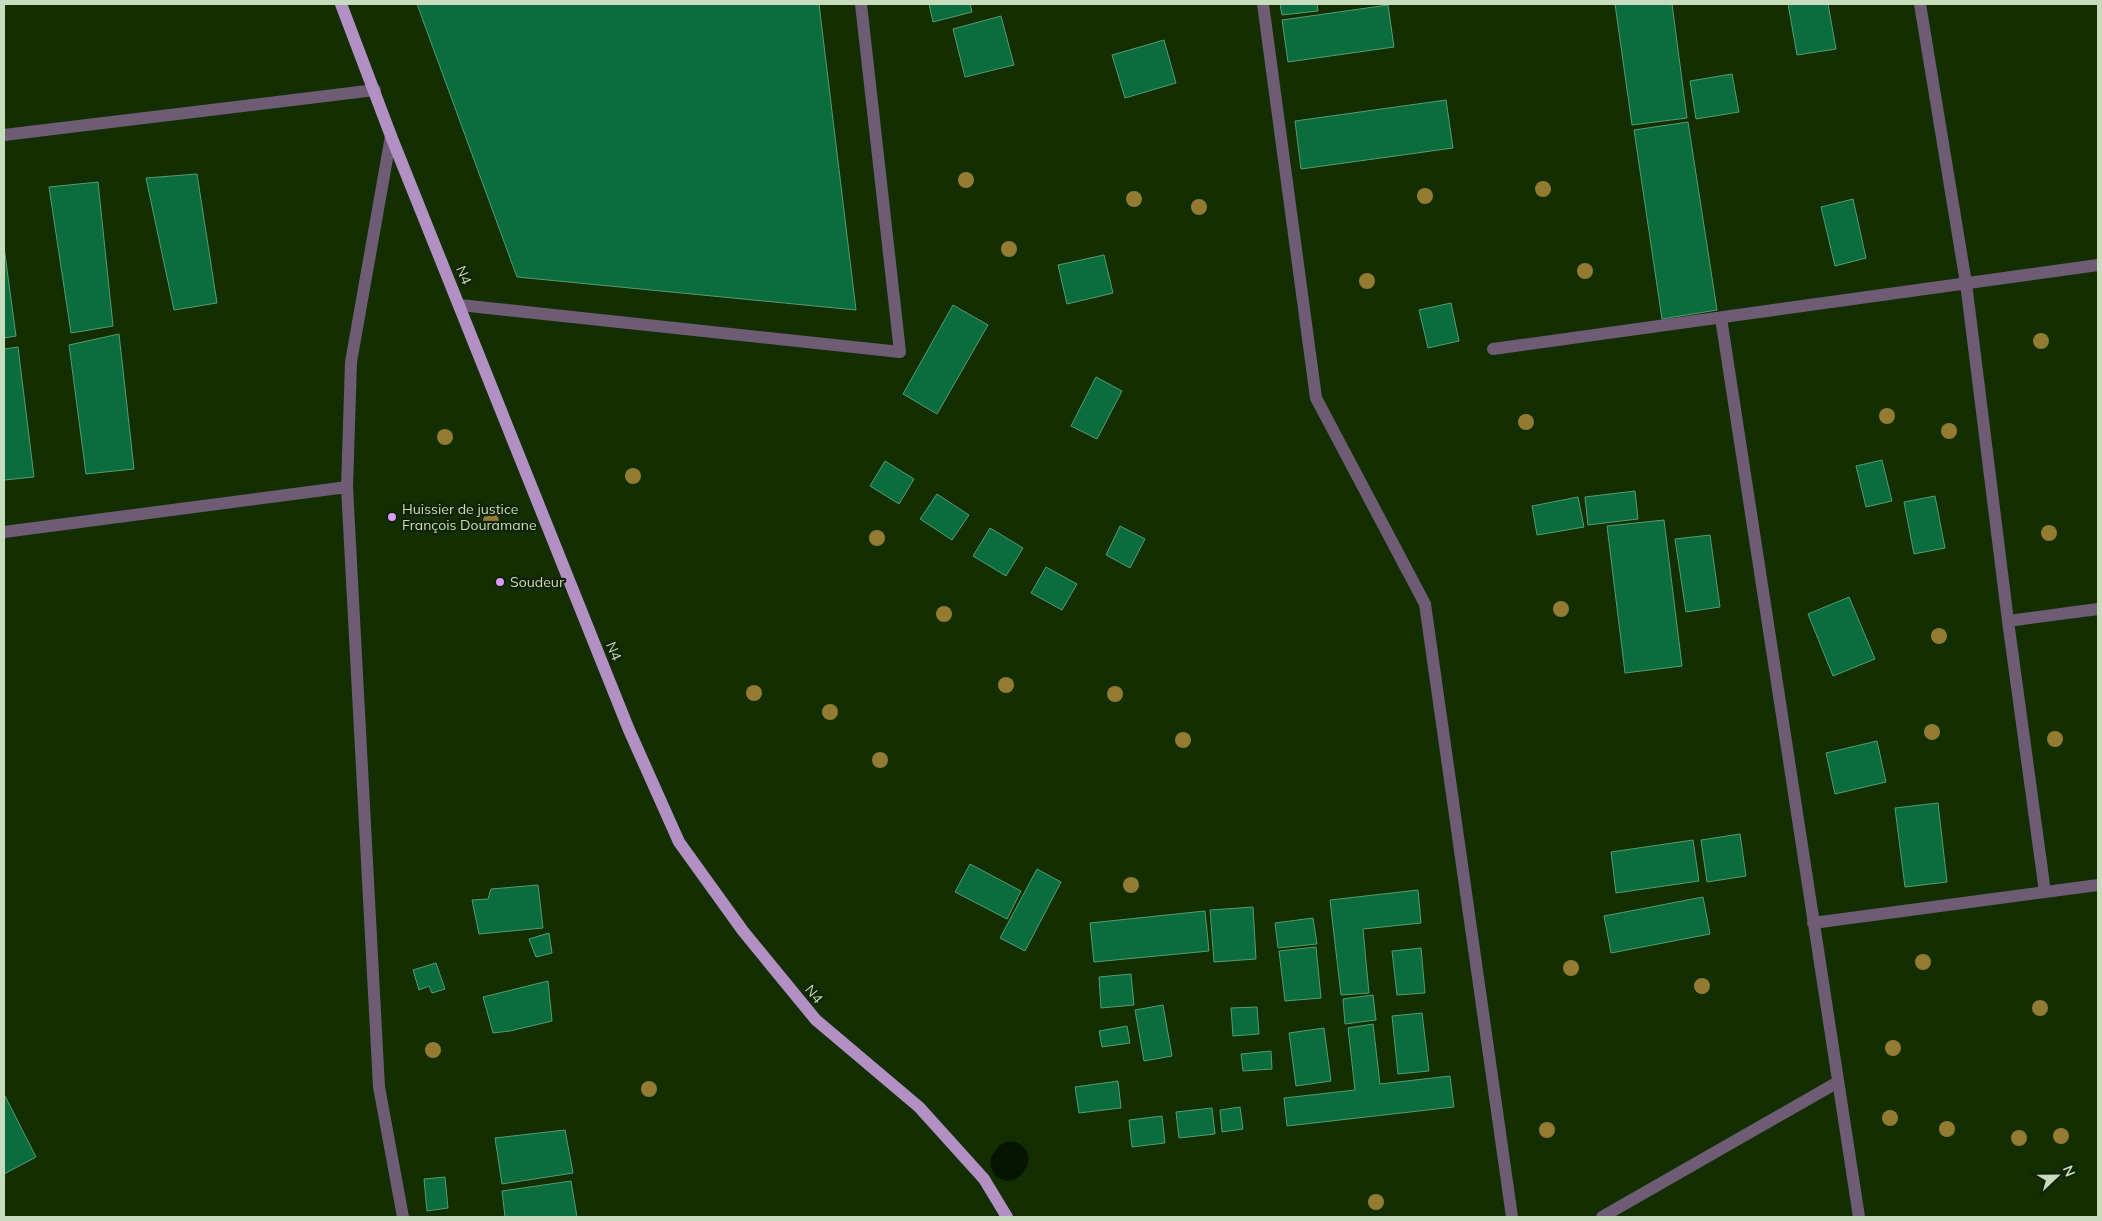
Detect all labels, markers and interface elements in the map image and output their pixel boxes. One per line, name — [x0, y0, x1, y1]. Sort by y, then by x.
street label: N4 — [452, 263, 476, 288]
place label: Huissier de justice François Douramane — [402, 500, 537, 534]
marker: Huissier de justice François Douramane — [386, 511, 398, 523]
place label: Soudeur — [510, 573, 565, 591]
marker: Soudeur — [494, 576, 506, 588]
street label: N4 — [602, 639, 626, 664]
street label: N4 — [801, 981, 827, 1007]
north arrow — [2032, 1151, 2082, 1201]
text: N — [2059, 1163, 2079, 1179]

